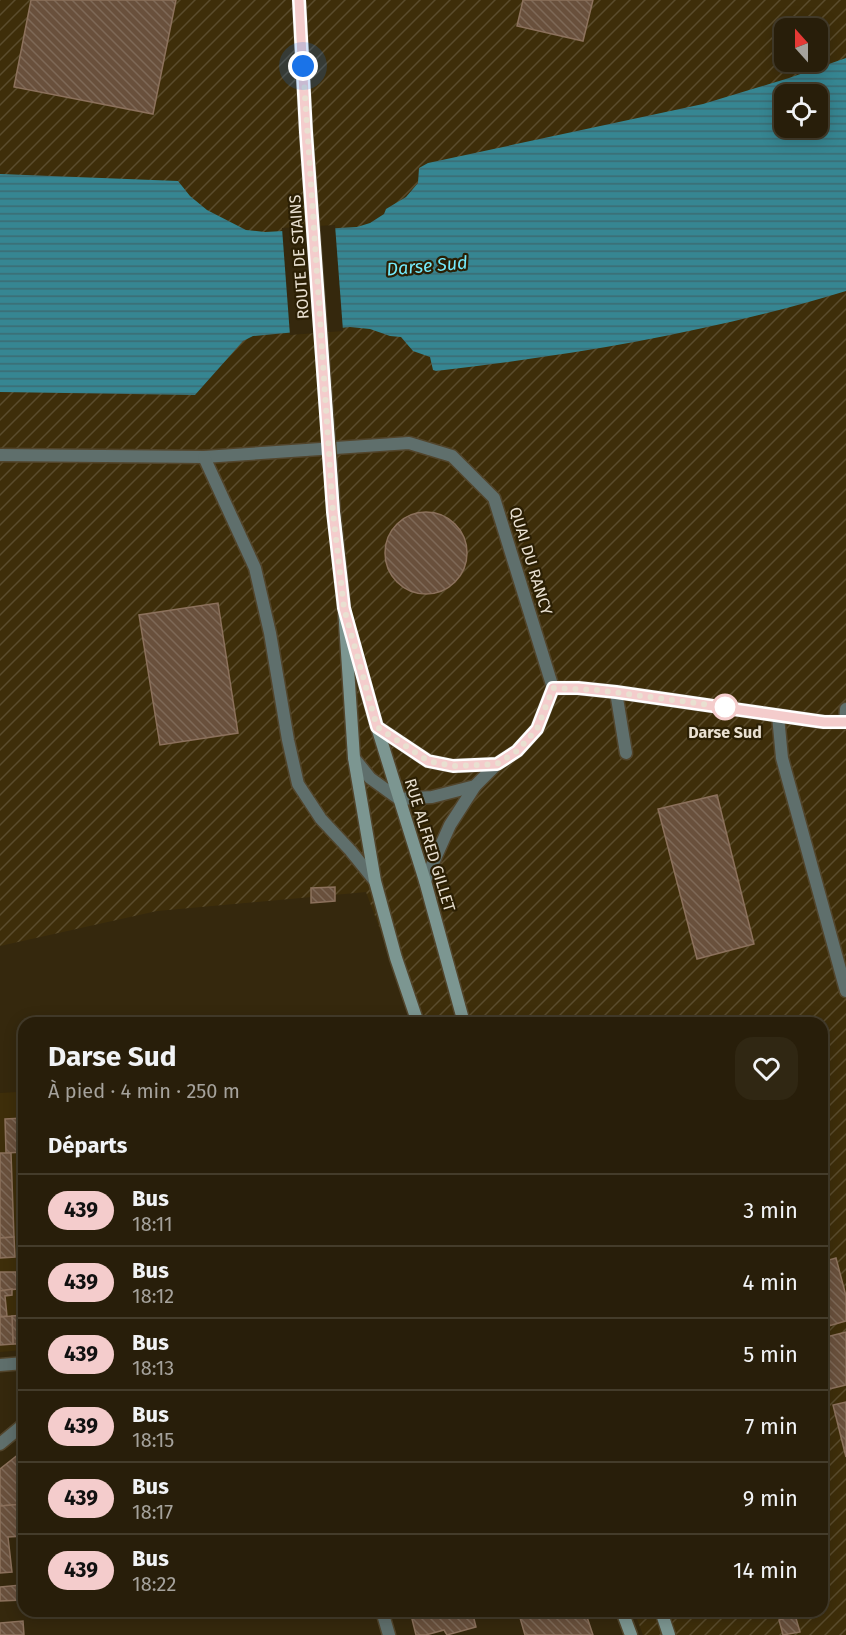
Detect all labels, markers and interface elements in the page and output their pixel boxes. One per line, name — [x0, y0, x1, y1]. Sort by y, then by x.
north arrow — [774, 18, 828, 72]
map controls — [774, 18, 828, 138]
your location — [288, 51, 318, 81]
button: locate — [774, 84, 828, 138]
street label: ROUTE DE STAINS — [285, 194, 313, 320]
water label: Darse Sud — [386, 251, 469, 280]
street label: QUAI DU RANCY — [506, 505, 557, 618]
marker: Darse Sud — [712, 694, 738, 720]
place label: Darse Sud — [688, 723, 762, 742]
street label: RUE ALFRED GILLET — [401, 776, 460, 915]
button: heart — [735, 1037, 798, 1100]
text: Darse Sud — [48, 1040, 177, 1073]
text: À pied · 4 min · 250 m — [48, 1079, 240, 1103]
text: Départs — [48, 1132, 127, 1159]
text: Bus — [132, 1185, 169, 1212]
text: 439 — [64, 1197, 98, 1223]
text: 3 min — [743, 1197, 798, 1224]
text: 18:11 — [132, 1212, 173, 1236]
text: Bus — [132, 1257, 169, 1284]
text: 439 — [64, 1269, 98, 1295]
text: 4 min — [743, 1269, 798, 1296]
text: 18:12 — [132, 1284, 174, 1308]
text: Bus — [132, 1329, 169, 1356]
text: 439 — [64, 1341, 98, 1367]
text: 5 min — [743, 1341, 798, 1368]
text: 18:13 — [132, 1356, 174, 1380]
text: Bus — [132, 1401, 169, 1428]
text: 439 — [64, 1413, 98, 1439]
text: 7 min — [744, 1413, 798, 1440]
text: 18:15 — [132, 1428, 174, 1452]
text: Bus — [132, 1473, 169, 1500]
text: 439 — [64, 1485, 98, 1511]
text: 9 min — [743, 1485, 798, 1512]
text: 18:17 — [132, 1500, 173, 1524]
text: Bus — [132, 1545, 169, 1572]
text: 439 — [64, 1557, 98, 1583]
text: 14 min — [733, 1557, 798, 1584]
text: 18:22 — [132, 1572, 176, 1596]

